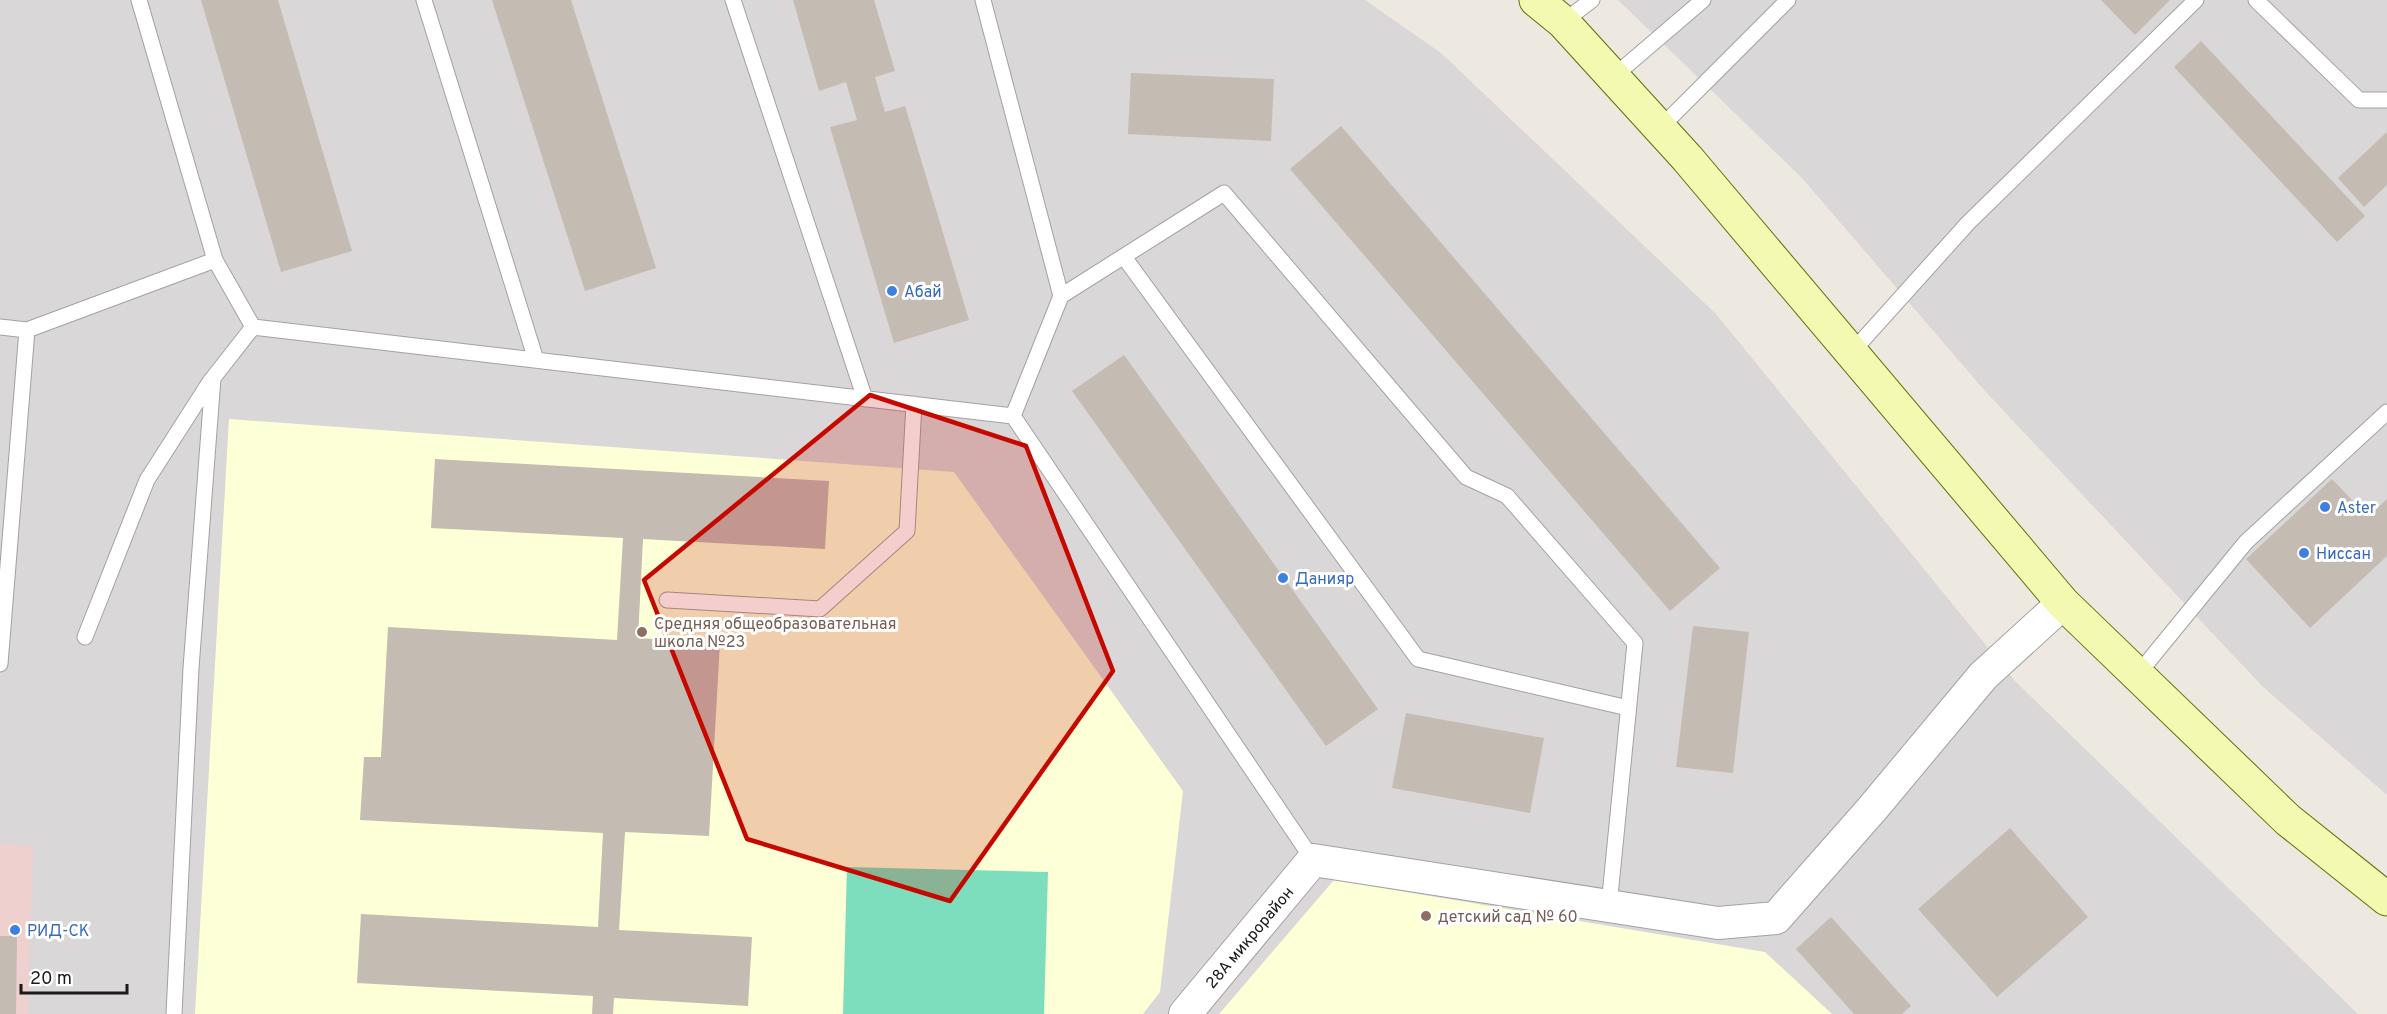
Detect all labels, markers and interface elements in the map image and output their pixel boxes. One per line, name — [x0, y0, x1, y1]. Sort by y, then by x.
place label: Абай — [904, 283, 942, 303]
marker: Абай — [885, 284, 899, 298]
place label: Aster — [2337, 499, 2376, 519]
marker: Aster — [2318, 500, 2332, 514]
place label: Ниссан — [2316, 545, 2371, 565]
marker: Ниссан — [2297, 546, 2311, 560]
place label: Данияр — [1295, 570, 1354, 590]
marker: Данияр — [1276, 571, 1290, 585]
place label: Средняя общеобразовательная школа №23 — [654, 615, 896, 653]
marker: Средняя общеобразовательная школа №23 — [635, 625, 649, 639]
street label: 28А микрорайон — [1202, 883, 1299, 993]
place label: детский сад № 60 — [1438, 908, 1578, 928]
marker: детский сад № 60 — [1419, 909, 1433, 923]
place label: РИД-СК — [27, 922, 89, 942]
marker: РИД-СК — [8, 923, 22, 937]
scale bar — [21, 957, 128, 995]
text: 20 m — [30, 968, 72, 991]

